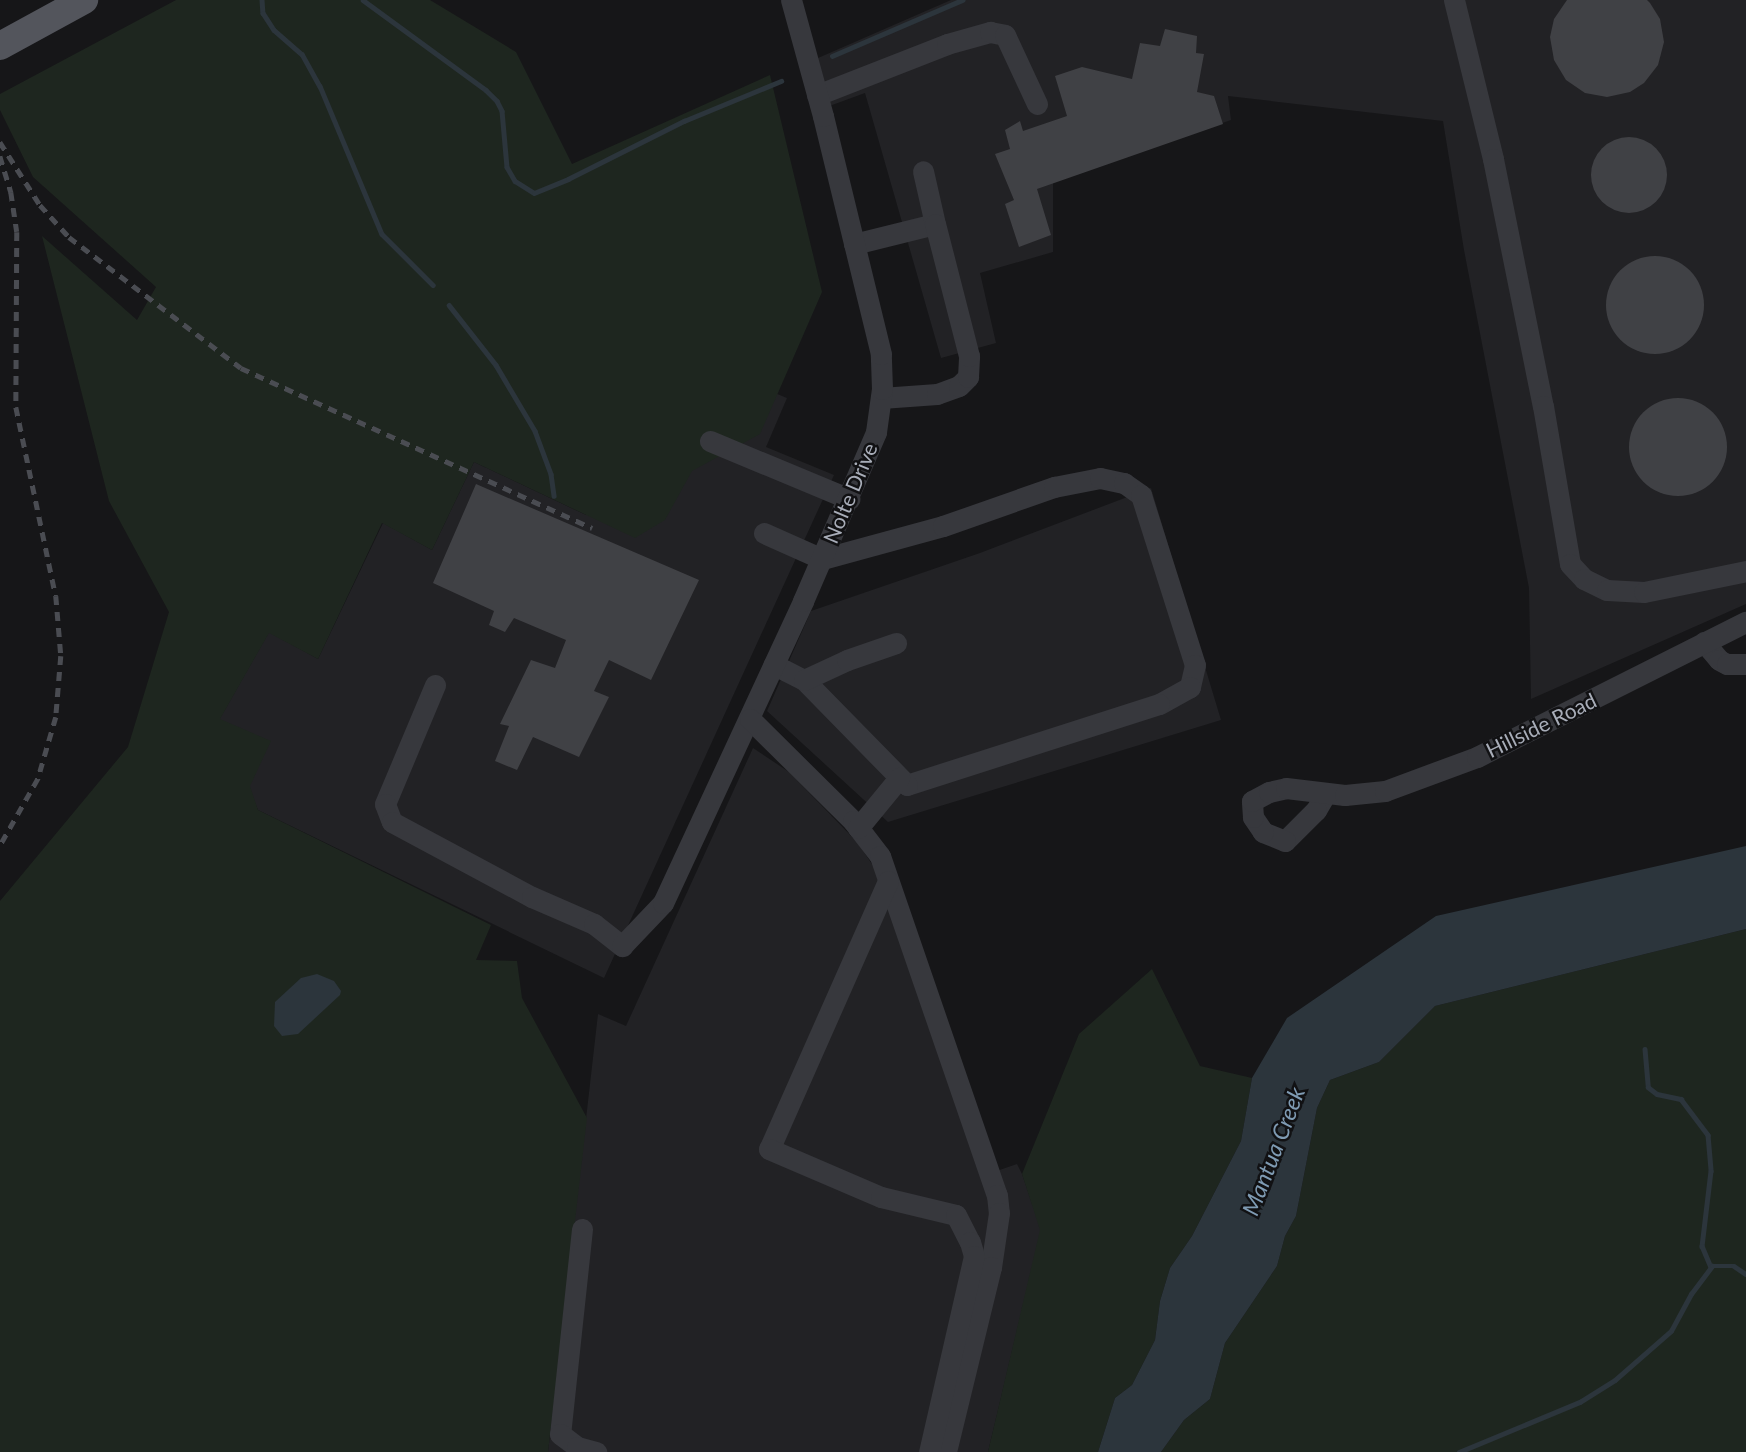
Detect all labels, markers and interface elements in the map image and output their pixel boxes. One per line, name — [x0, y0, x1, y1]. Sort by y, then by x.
street label: Nolte Drive — [818, 439, 882, 547]
street label: Hillside Road — [1482, 687, 1600, 763]
water label: Mantua Creek — [1236, 1083, 1310, 1219]

